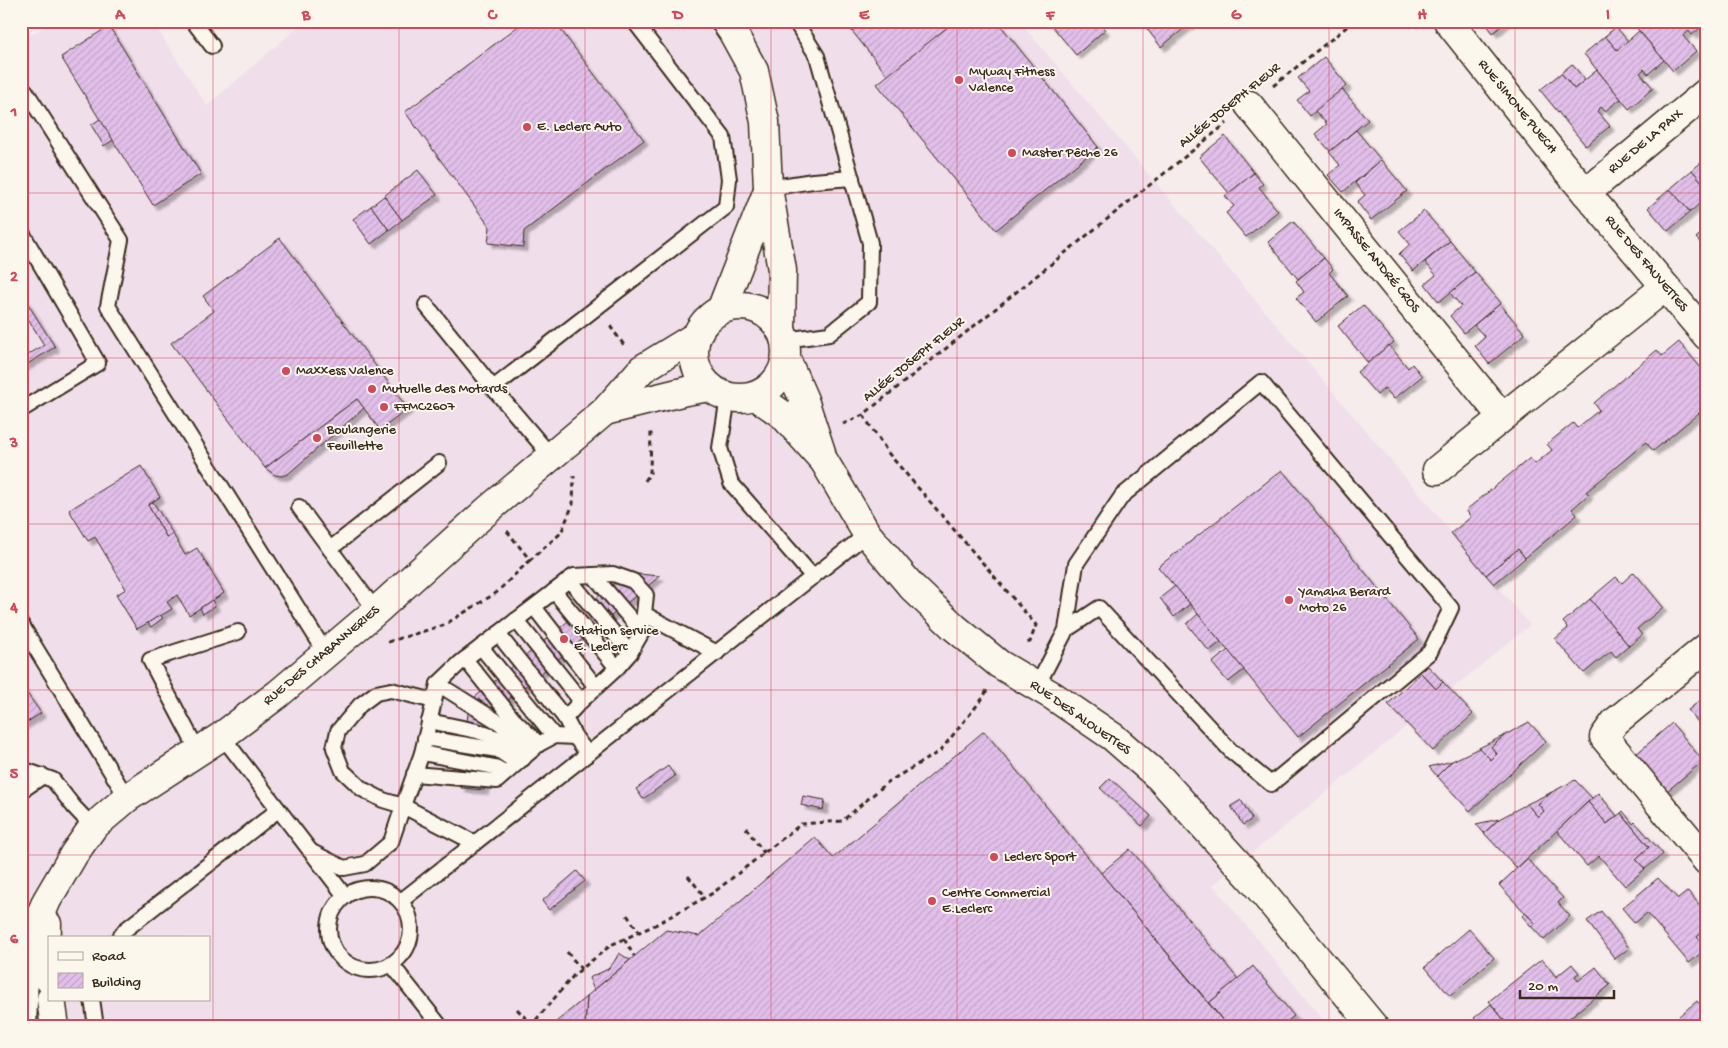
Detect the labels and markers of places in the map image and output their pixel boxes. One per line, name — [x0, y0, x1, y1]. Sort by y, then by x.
place label: Myway Fitness Valence — [968, 64, 1055, 97]
marker: Myway Fitness Valence — [953, 74, 965, 86]
place label: E. Leclerc Auto — [537, 119, 622, 136]
marker: E. Leclerc Auto — [521, 121, 533, 133]
place label: Master Pêche 26 — [1022, 145, 1118, 162]
marker: Master Pêche 26 — [1006, 147, 1018, 159]
place label: Maxxess Valence — [296, 363, 394, 380]
marker: Maxxess Valence — [280, 365, 292, 377]
place label: Mutuelle des Motards — [382, 381, 508, 398]
marker: Mutuelle des Motards — [366, 383, 378, 395]
place label: FFMC2607 — [393, 399, 456, 416]
marker: FFMC2607 — [378, 401, 390, 413]
place label: Boulangerie Feuillette — [326, 422, 397, 455]
marker: Boulangerie Feuillette — [311, 432, 323, 444]
place label: Yamaha Berard Moto 26 — [1297, 584, 1392, 617]
marker: Yamaha Berard Moto 26 — [1283, 594, 1295, 606]
place label: Station service E. Leclerc — [574, 623, 659, 656]
marker: Station service E. Leclerc — [558, 633, 570, 645]
place label: Leclerc Sport — [1004, 849, 1077, 866]
marker: Leclerc Sport — [988, 851, 1000, 863]
place label: Centre Commercial E.Leclerc — [942, 885, 1050, 918]
marker: Centre Commercial E.Leclerc — [926, 895, 938, 907]

